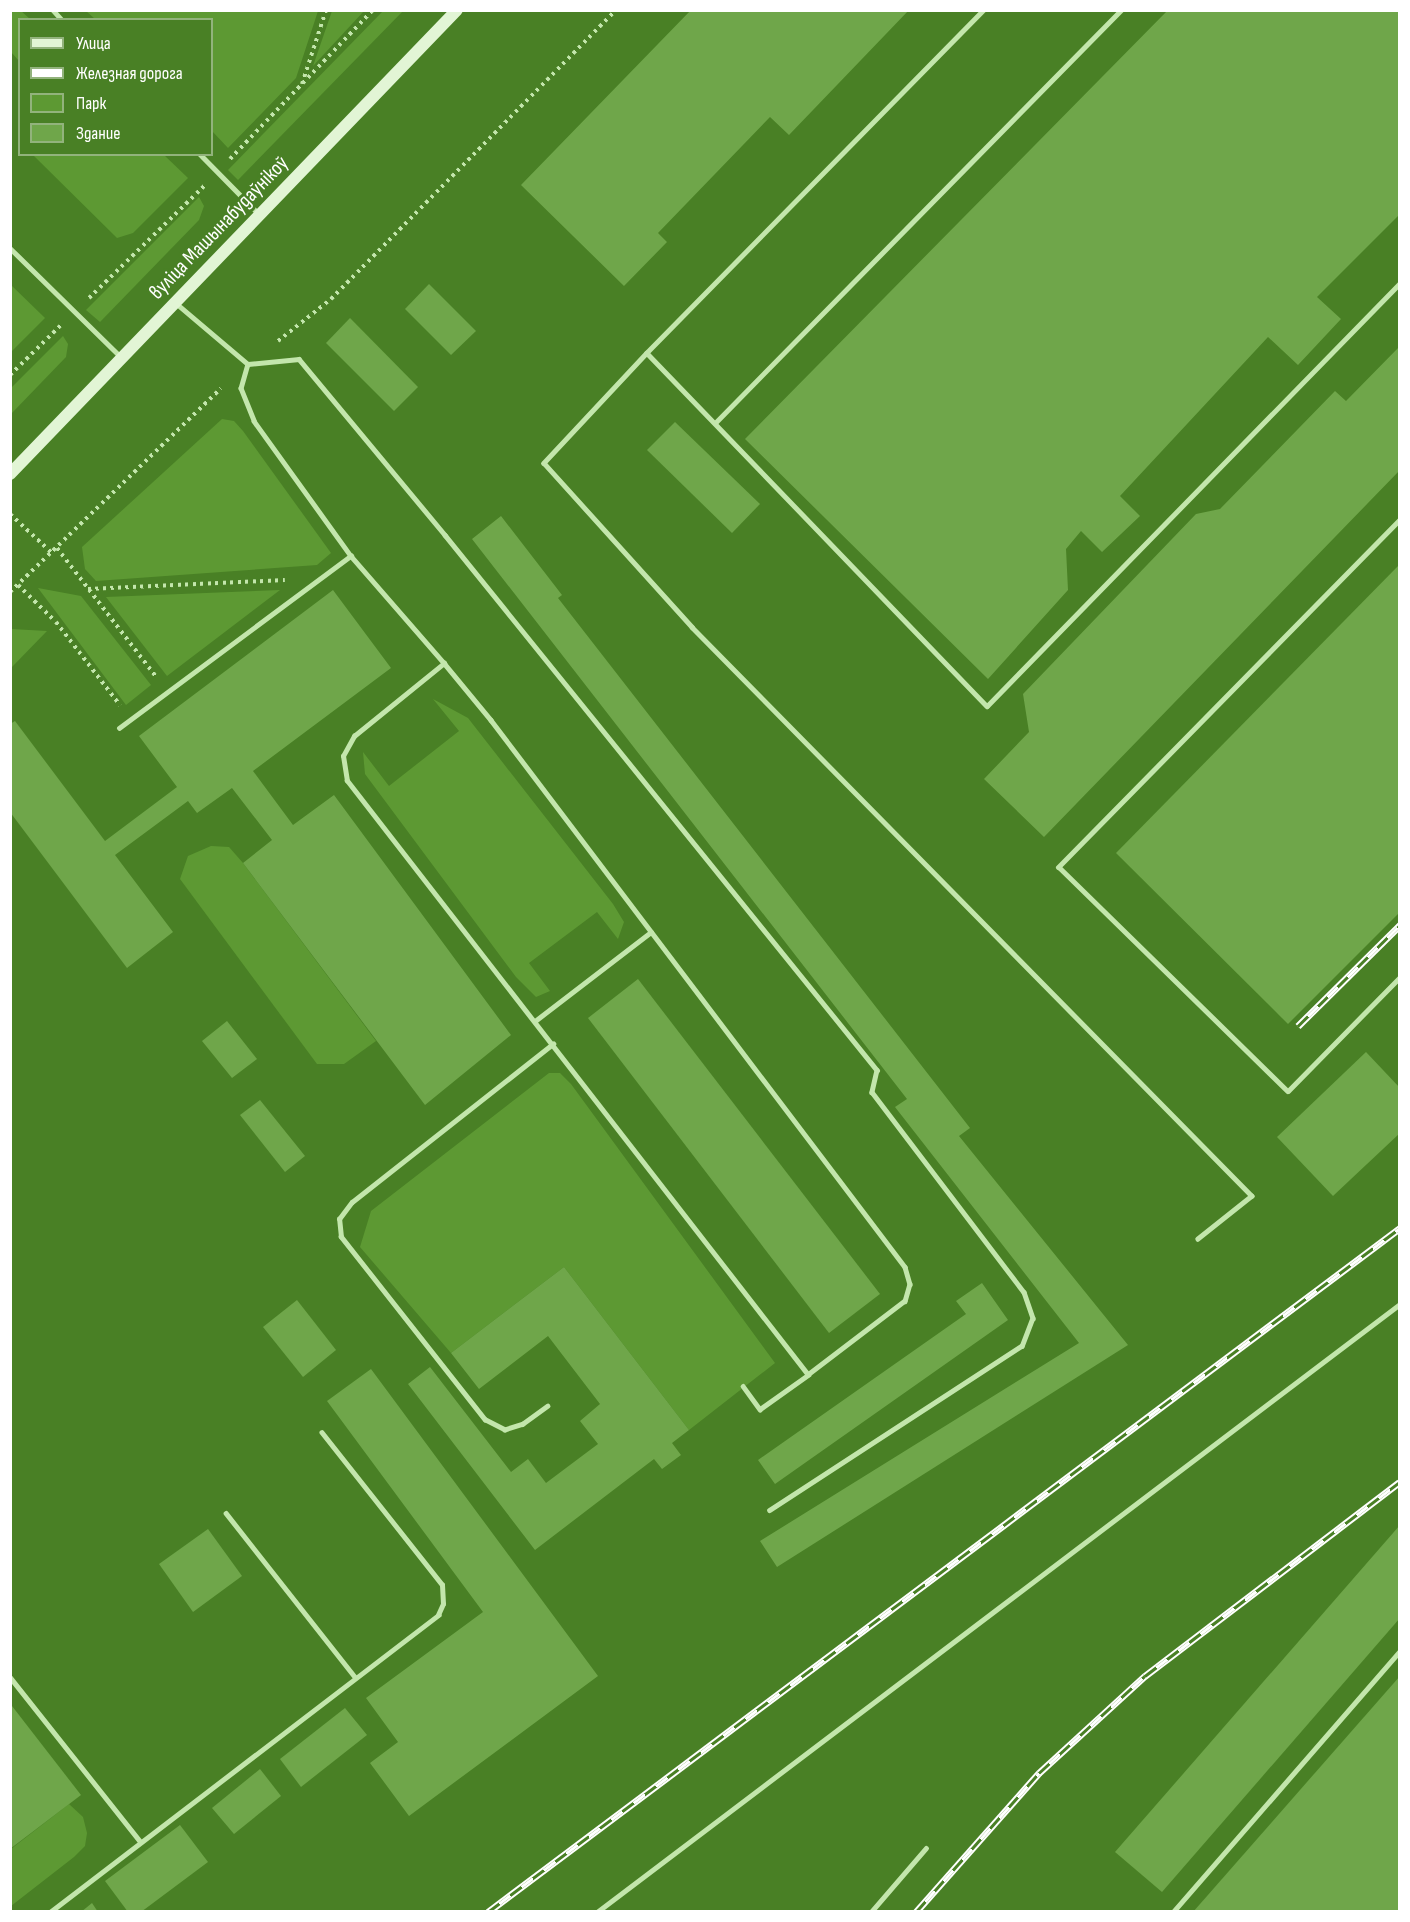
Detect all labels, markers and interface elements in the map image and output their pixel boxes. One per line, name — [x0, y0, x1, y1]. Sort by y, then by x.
legend — [18, 18, 213, 156]
text: Улица — [76, 33, 111, 54]
text: Железная дорога — [76, 63, 183, 84]
text: Парк — [76, 93, 106, 114]
text: Здание — [76, 123, 121, 144]
street label: вуліца Машынабудаўнікоў — [144, 151, 294, 305]

